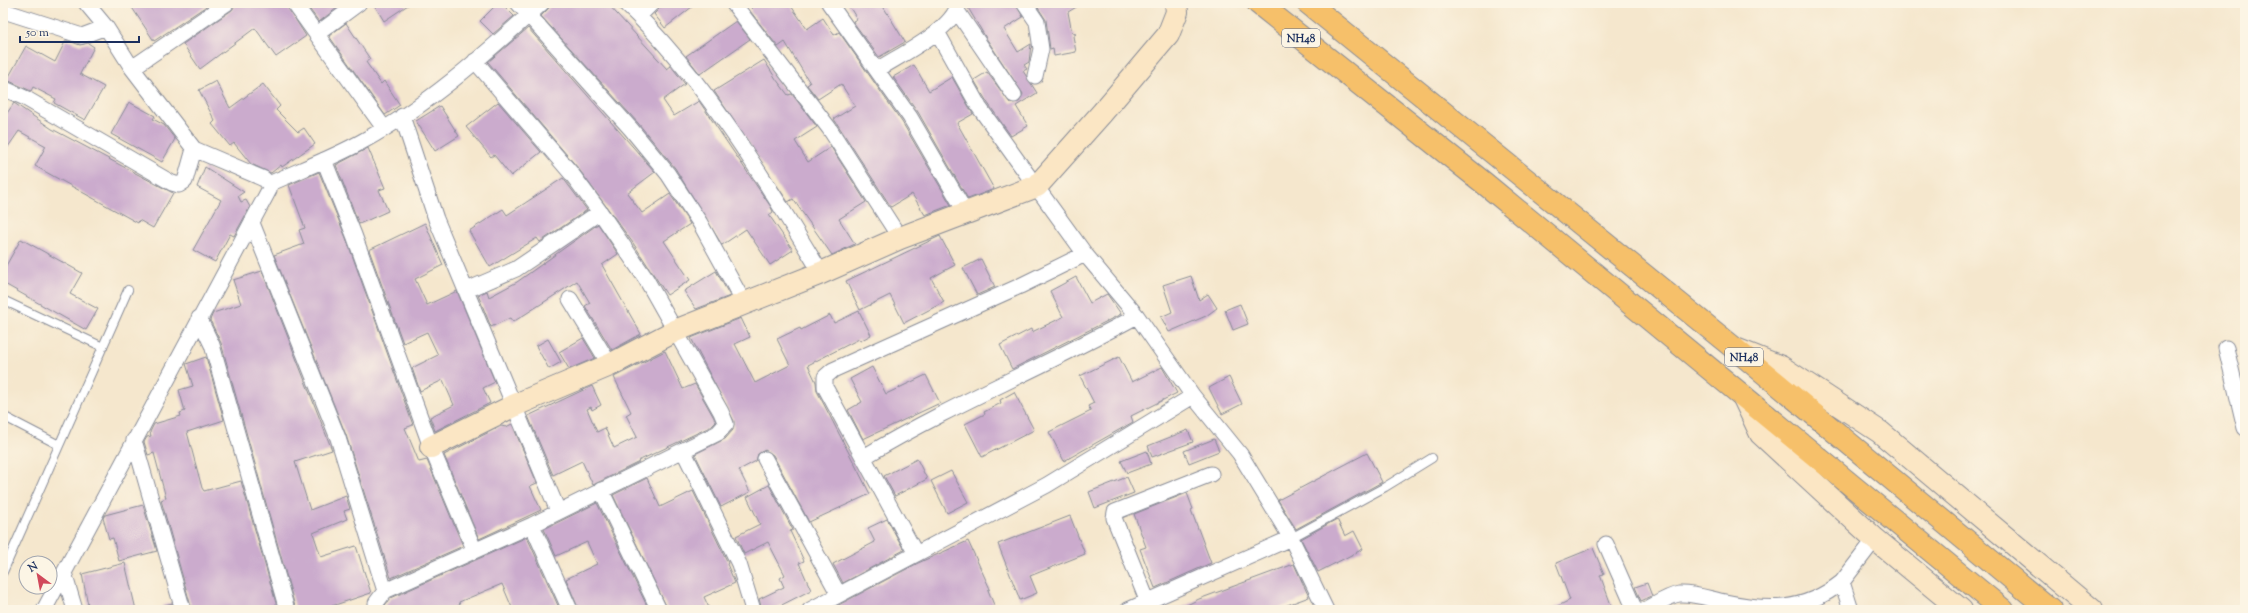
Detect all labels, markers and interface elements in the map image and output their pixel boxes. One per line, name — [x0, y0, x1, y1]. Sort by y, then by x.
scale bar — [20, 18, 139, 44]
text: 50 m — [25, 24, 49, 42]
road number: NH48 — [1282, 29, 1320, 47]
road number: NH48 — [1725, 348, 1763, 366]
north arrow — [18, 555, 58, 595]
text: N — [24, 558, 41, 577]

